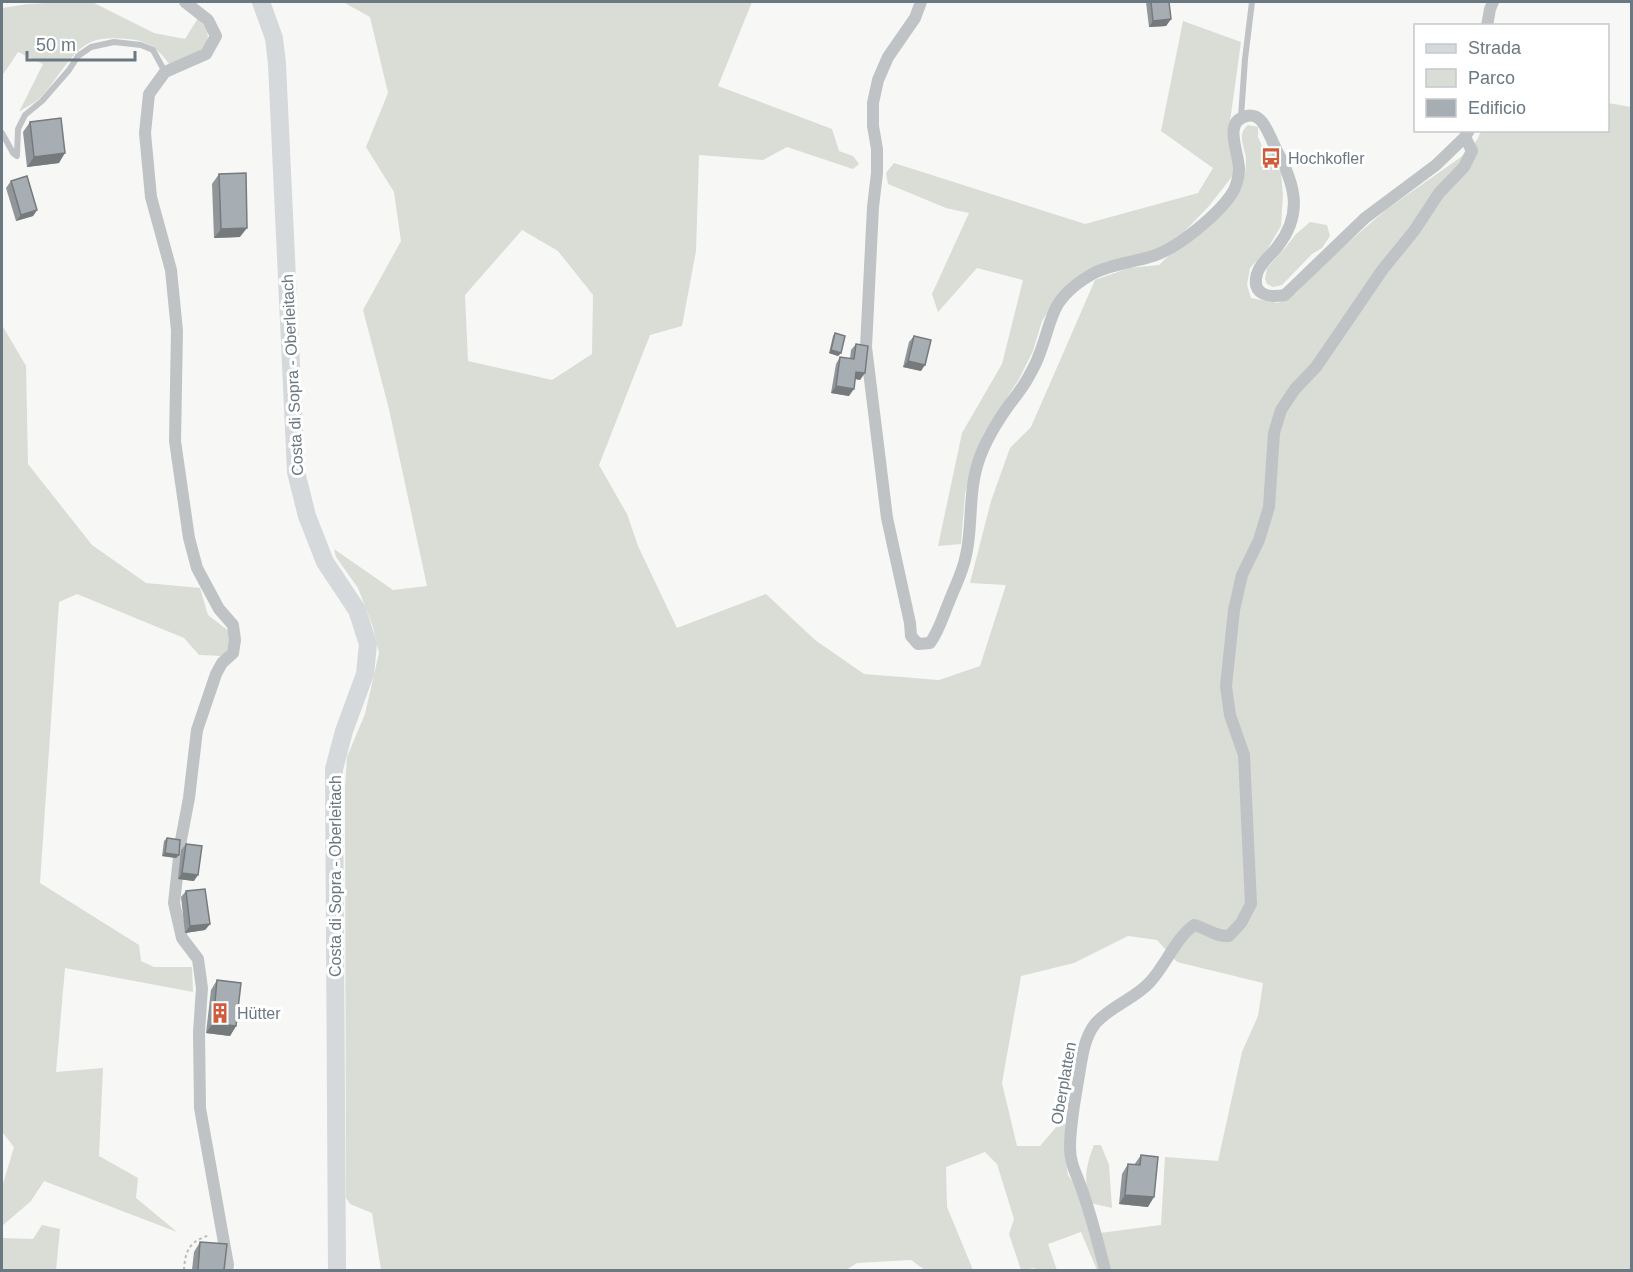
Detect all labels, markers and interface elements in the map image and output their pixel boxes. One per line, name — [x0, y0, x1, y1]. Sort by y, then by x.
scale bar — [27, 24, 135, 62]
legend — [1414, 24, 1609, 132]
text: 50 m — [36, 35, 76, 55]
text: Strada — [1468, 38, 1522, 58]
text: Parco — [1468, 68, 1515, 88]
text: Edificio — [1468, 98, 1526, 118]
bus stop icon: Hochkofler — [1259, 146, 1283, 170]
place label: Hochkofler — [1288, 150, 1365, 167]
street label: Costa di Sopra - Oberleitach — [279, 274, 306, 476]
street label: Costa di Sopra - Oberleitach — [327, 775, 344, 977]
building icon: Hütter — [208, 1001, 232, 1025]
place label: Hütter — [237, 1005, 281, 1022]
street label: Oberplatten — [1048, 1040, 1079, 1126]

